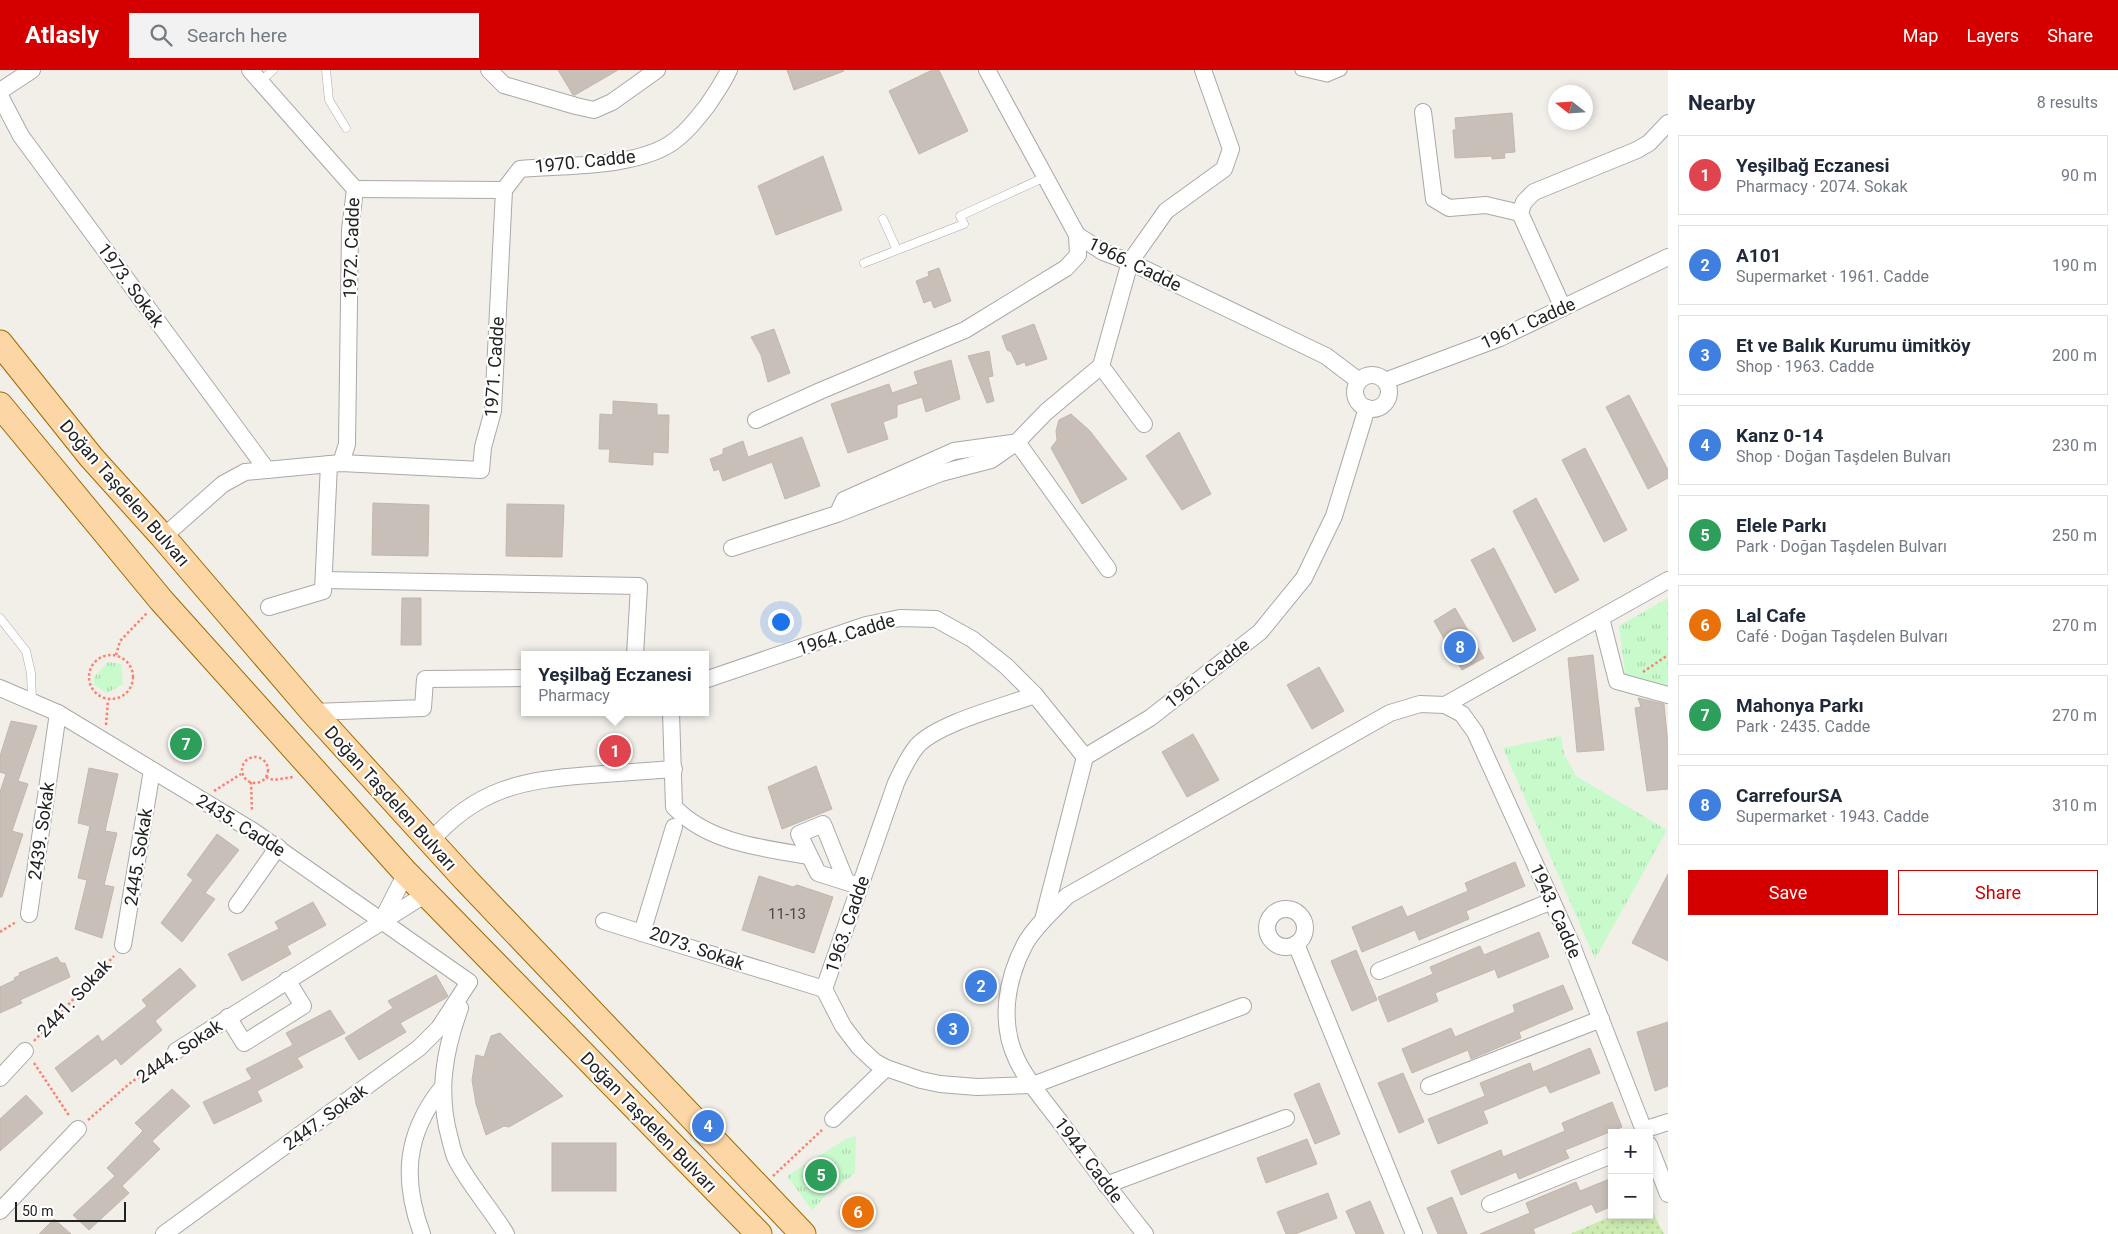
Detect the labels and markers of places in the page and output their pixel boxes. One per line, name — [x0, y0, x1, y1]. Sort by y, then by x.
pin: 8 — [1444, 628, 1476, 666]
pin: 7 — [170, 725, 202, 763]
pin: 1 — [599, 732, 631, 770]
pin: 2 — [965, 967, 997, 1005]
pin: 3 — [937, 1010, 969, 1048]
pin: 4 — [692, 1107, 724, 1145]
pin: 5 — [805, 1156, 837, 1194]
pin: 6 — [842, 1193, 874, 1231]

